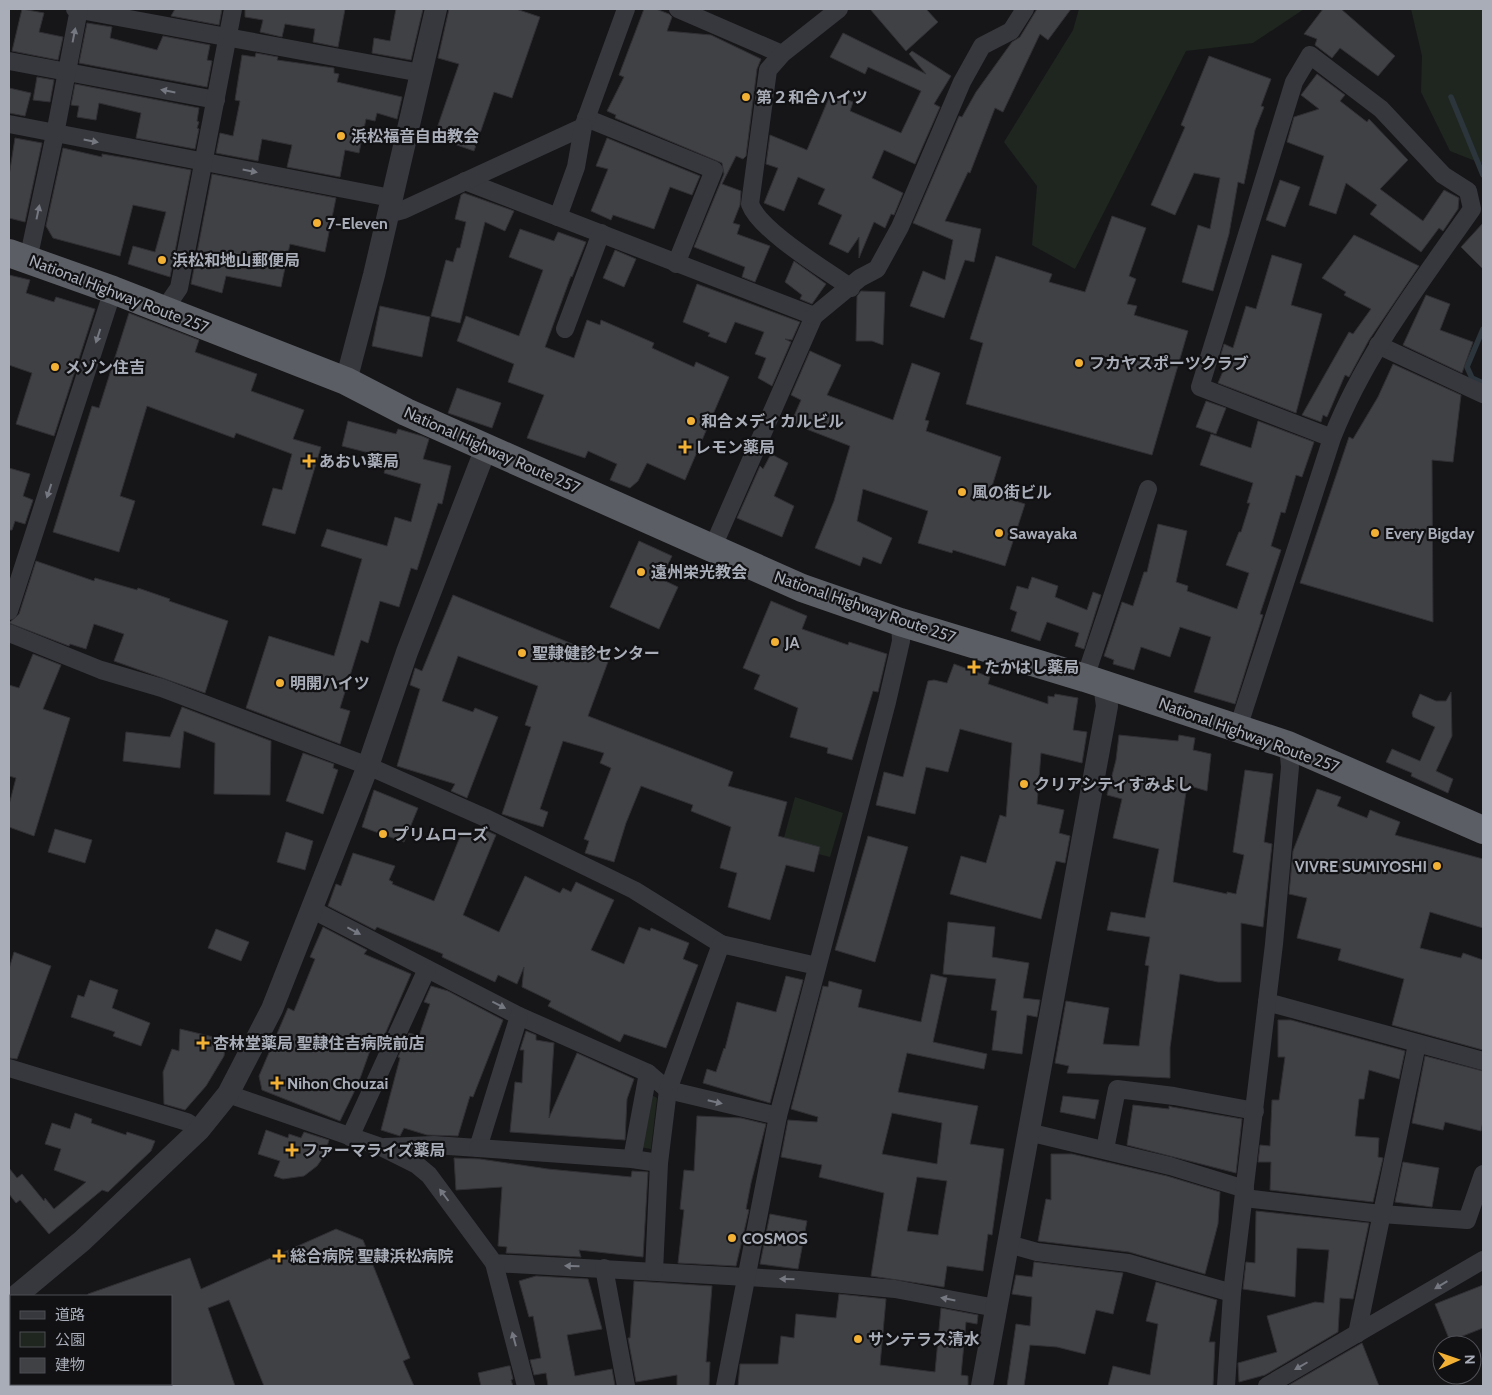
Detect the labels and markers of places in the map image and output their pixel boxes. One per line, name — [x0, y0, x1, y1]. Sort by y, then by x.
place label: 第２和合ハイツ — [756, 88, 868, 107]
marker: 第２和合ハイツ — [740, 91, 752, 103]
place label: 浜松福音自由教会 — [351, 127, 479, 146]
marker: 浜松福音自由教会 — [335, 130, 347, 142]
place label: 7-Eleven — [327, 214, 388, 233]
marker: 7-Eleven — [311, 217, 323, 229]
place label: 浜松和地山郵便局 — [172, 251, 300, 270]
marker: 浜松和地山郵便局 — [156, 254, 168, 266]
place label: フカヤスポーツクラブ — [1089, 354, 1249, 373]
marker: フカヤスポーツクラブ — [1073, 357, 1085, 369]
place label: メゾン住吉 — [65, 358, 145, 377]
marker: メゾン住吉 — [49, 361, 61, 373]
place label: 和合メディカルビル — [701, 412, 844, 431]
marker: 和合メディカルビル — [685, 415, 697, 427]
place label: レモン薬局 — [695, 438, 775, 457]
marker: レモン薬局 — [679, 441, 691, 453]
place label: あおい薬局 — [319, 452, 399, 471]
marker: あおい薬局 — [303, 455, 315, 467]
place label: 風の街ビル — [972, 483, 1052, 502]
marker: 風の街ビル — [956, 486, 968, 498]
place label: Sawayaka — [1009, 524, 1077, 543]
place label: Every Bigday — [1385, 524, 1475, 543]
marker: Sawayaka — [993, 527, 1005, 539]
marker: Every Bigday — [1369, 527, 1381, 539]
place label: 遠州栄光教会 — [651, 563, 747, 582]
marker: 遠州栄光教会 — [635, 566, 647, 578]
place label: JA — [784, 633, 800, 652]
marker: JA — [769, 636, 781, 648]
place label: 聖隷健診センター — [532, 644, 660, 663]
marker: 聖隷健診センター — [516, 647, 528, 659]
place label: たかはし薬局 — [984, 658, 1079, 677]
marker: たかはし薬局 — [968, 661, 980, 673]
place label: 明開ハイツ — [290, 674, 370, 693]
marker: 明開ハイツ — [274, 677, 286, 689]
place label: クリアシティすみよし — [1034, 775, 1192, 794]
marker: クリアシティすみよし — [1018, 778, 1030, 790]
place label: プリムローズ — [393, 825, 488, 844]
marker: プリムローズ — [377, 828, 389, 840]
place label: VIVRE SUMIYOSHI — [1295, 857, 1427, 876]
marker: VIVRE SUMIYOSHI — [1431, 860, 1443, 872]
place label: 杏林堂薬局 聖隷住吉病院前店 — [213, 1034, 425, 1053]
marker: 杏林堂薬局 聖隷住吉病院前店 — [197, 1037, 209, 1049]
place label: Nihon Chouzai — [287, 1074, 388, 1093]
marker: Nihon Chouzai — [271, 1077, 283, 1089]
place label: ファーマライズ薬局 — [302, 1141, 446, 1160]
marker: ファーマライズ薬局 — [286, 1144, 298, 1156]
place label: COSMOS — [742, 1229, 808, 1248]
marker: COSMOS — [726, 1232, 738, 1244]
place label: 総合病院 聖隷浜松病院 — [290, 1247, 454, 1266]
marker: 総合病院 聖隷浜松病院 — [272, 1249, 286, 1263]
place label: サンテラス清水 — [868, 1330, 980, 1349]
marker: サンテラス清水 — [852, 1333, 864, 1345]

